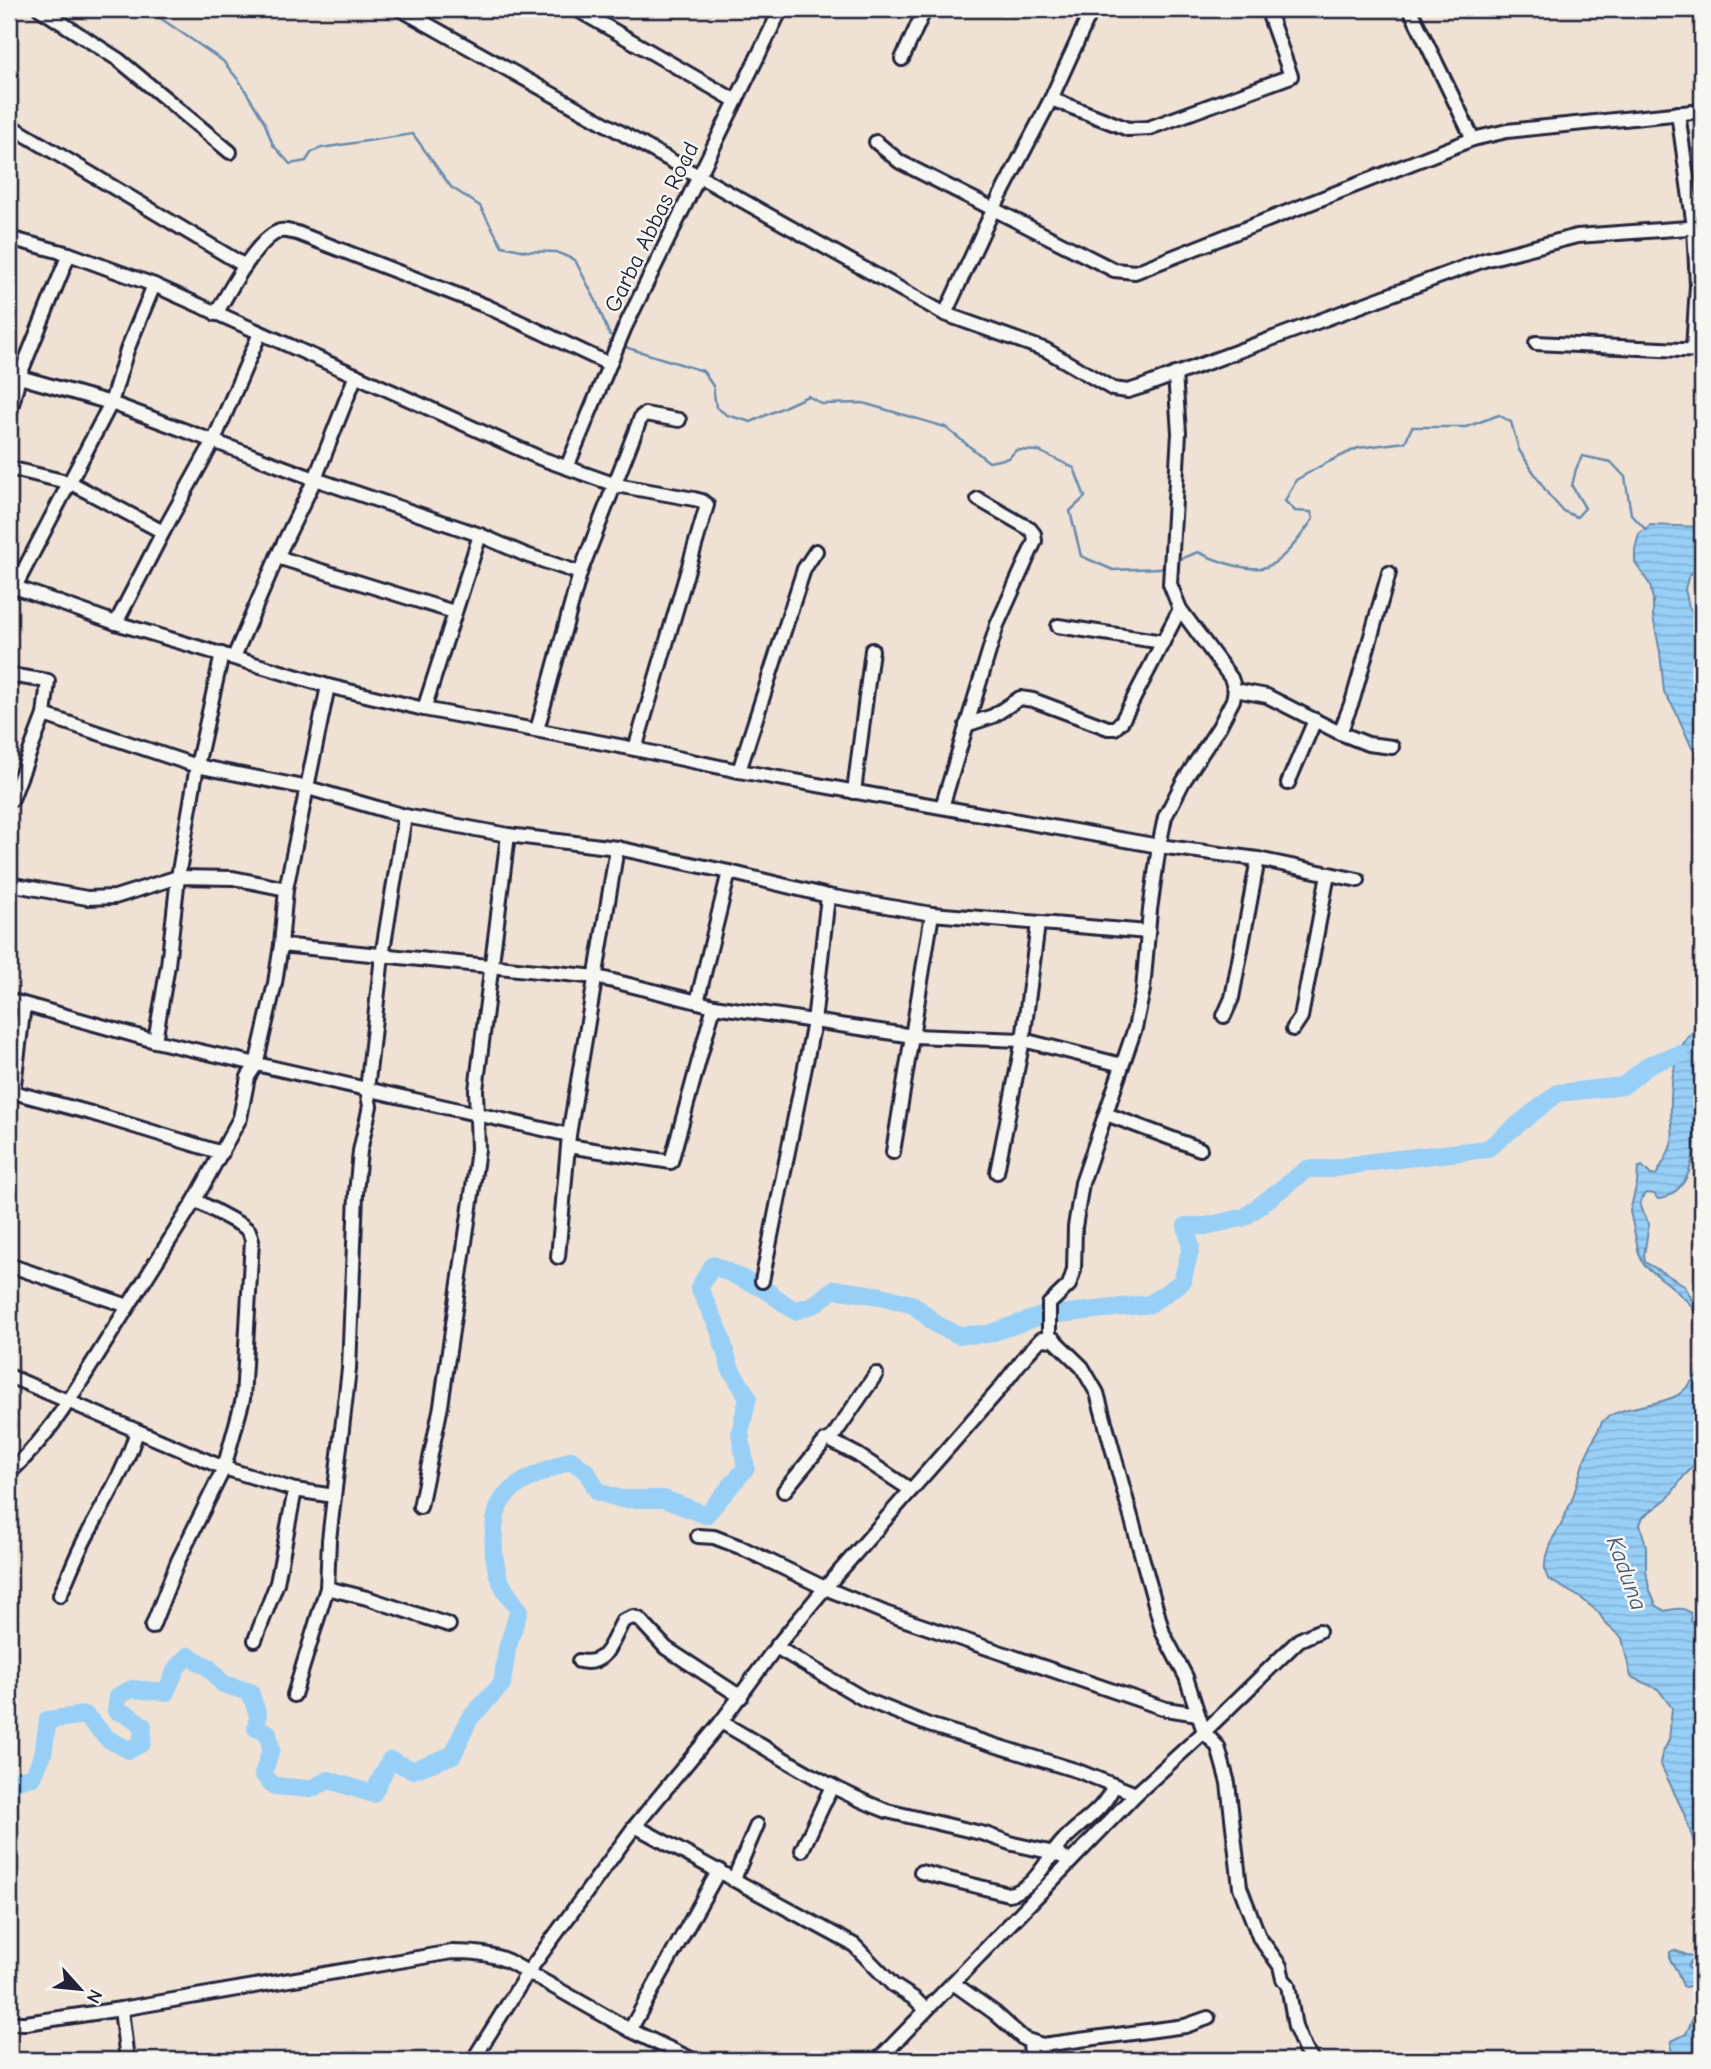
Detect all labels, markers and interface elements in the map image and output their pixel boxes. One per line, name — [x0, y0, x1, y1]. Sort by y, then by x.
street label: Garba Abbas Road — [599, 138, 704, 317]
water label: Kaduna — [1601, 1532, 1653, 1614]
north arrow — [46, 1954, 116, 2024]
text: N — [82, 1986, 107, 2007]

